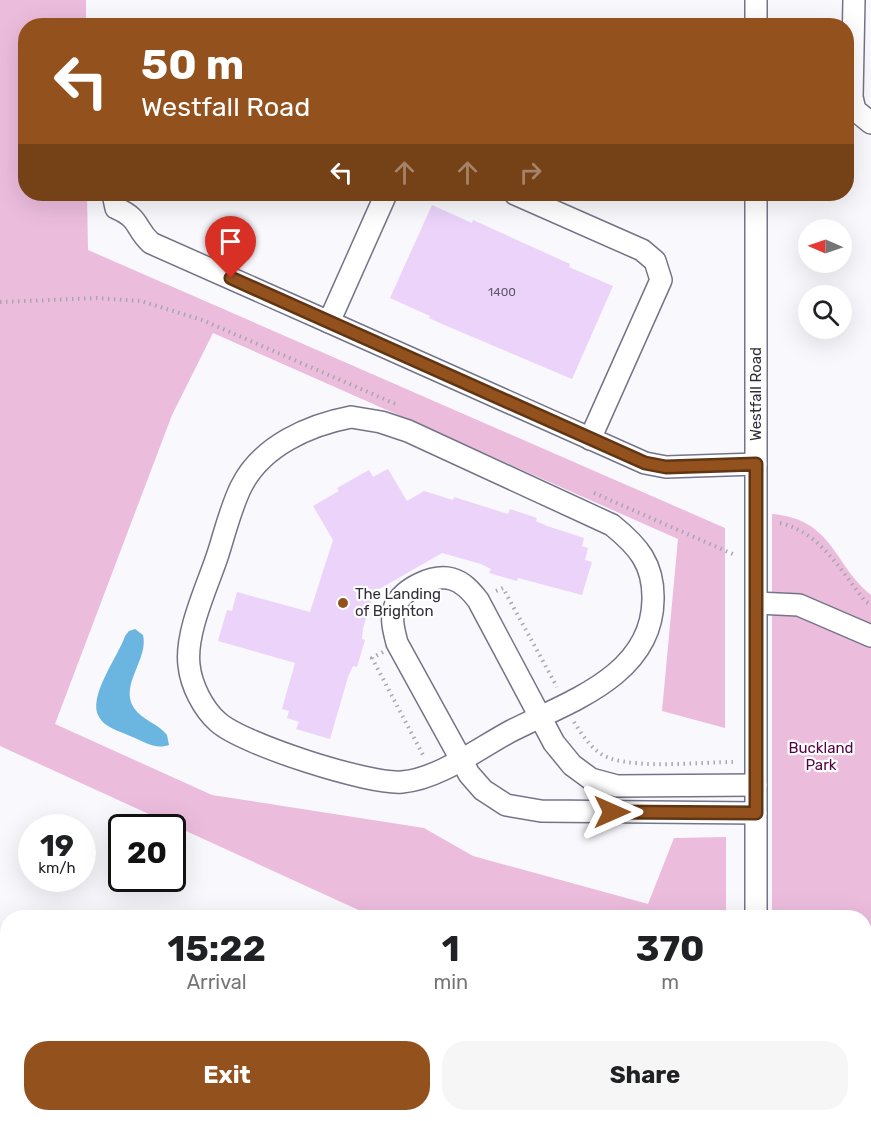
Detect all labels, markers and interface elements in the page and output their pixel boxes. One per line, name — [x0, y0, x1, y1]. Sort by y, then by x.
text: 50 m — [141, 40, 244, 90]
icon: left — [42, 42, 120, 120]
text: Westfall Road — [141, 91, 310, 123]
icon: left — [325, 156, 358, 189]
icon: ahead — [388, 156, 421, 189]
icon: ahead — [451, 156, 484, 189]
icon: right — [514, 156, 547, 189]
pin — [205, 216, 256, 278]
north arrow — [798, 219, 852, 273]
map controls — [798, 219, 852, 339]
icon: arrive — [214, 225, 247, 258]
house number: 1400 — [488, 285, 516, 299]
button: search — [798, 285, 852, 339]
street label: Westfall Road — [747, 347, 765, 441]
place label: The Landing of Brighton — [355, 585, 441, 620]
marker: The Landing of Brighton — [336, 596, 350, 610]
park label: Buckland Park — [788, 739, 854, 774]
position arrow — [580, 780, 644, 844]
speed limit sign: 20 — [108, 814, 186, 892]
text: 19 — [40, 828, 74, 864]
text: km/h — [38, 859, 76, 877]
text: 15:22 — [167, 927, 266, 970]
text: 1 — [442, 927, 460, 970]
text: 370 — [636, 927, 705, 970]
text: Arrival — [187, 970, 247, 994]
text: min — [433, 970, 468, 994]
text: m — [661, 970, 679, 994]
button: Exit — [24, 1041, 430, 1110]
button: Share — [442, 1041, 848, 1110]

